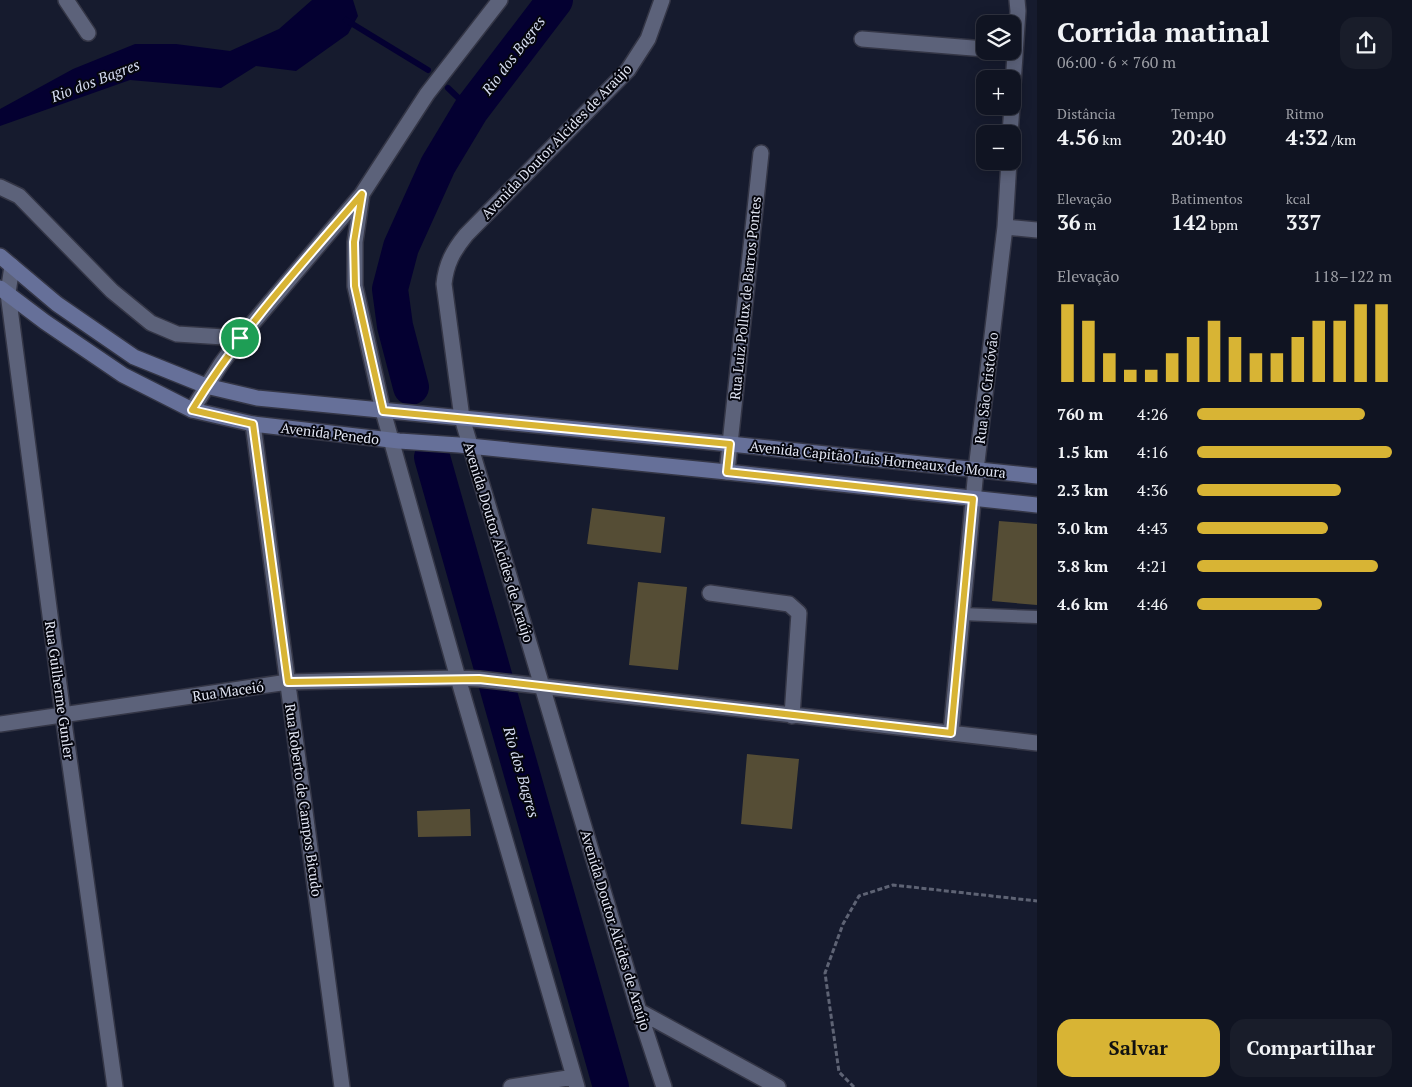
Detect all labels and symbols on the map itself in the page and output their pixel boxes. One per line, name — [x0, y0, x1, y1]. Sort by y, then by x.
water label: Rio dos Bagres — [476, 12, 549, 99]
water label: Rio dos Bagres — [47, 54, 142, 106]
street label: Avenida Doutor Alcides de Araújo — [477, 59, 636, 223]
street label: Rua Luiz Pollux de Barros Pontes — [725, 195, 765, 401]
pin — [219, 317, 261, 359]
street label: Rua São Cristóvão — [970, 331, 1002, 445]
street label: Avenida Penedo — [280, 418, 381, 448]
street label: Avenida Capitão Luis Horneaux de Moura — [749, 436, 1007, 482]
street label: Avenida Doutor Alcides de Araújo — [459, 439, 539, 645]
street label: Rua Guilherme Gunler — [41, 620, 79, 761]
street label: Rua Maceió — [191, 677, 265, 705]
street label: Rua Roberto de Campos Bicudo — [281, 702, 327, 898]
water label: Rio dos Bagres — [499, 723, 545, 820]
street label: Avenida Doutor Alcides de Araújo — [576, 827, 656, 1033]

